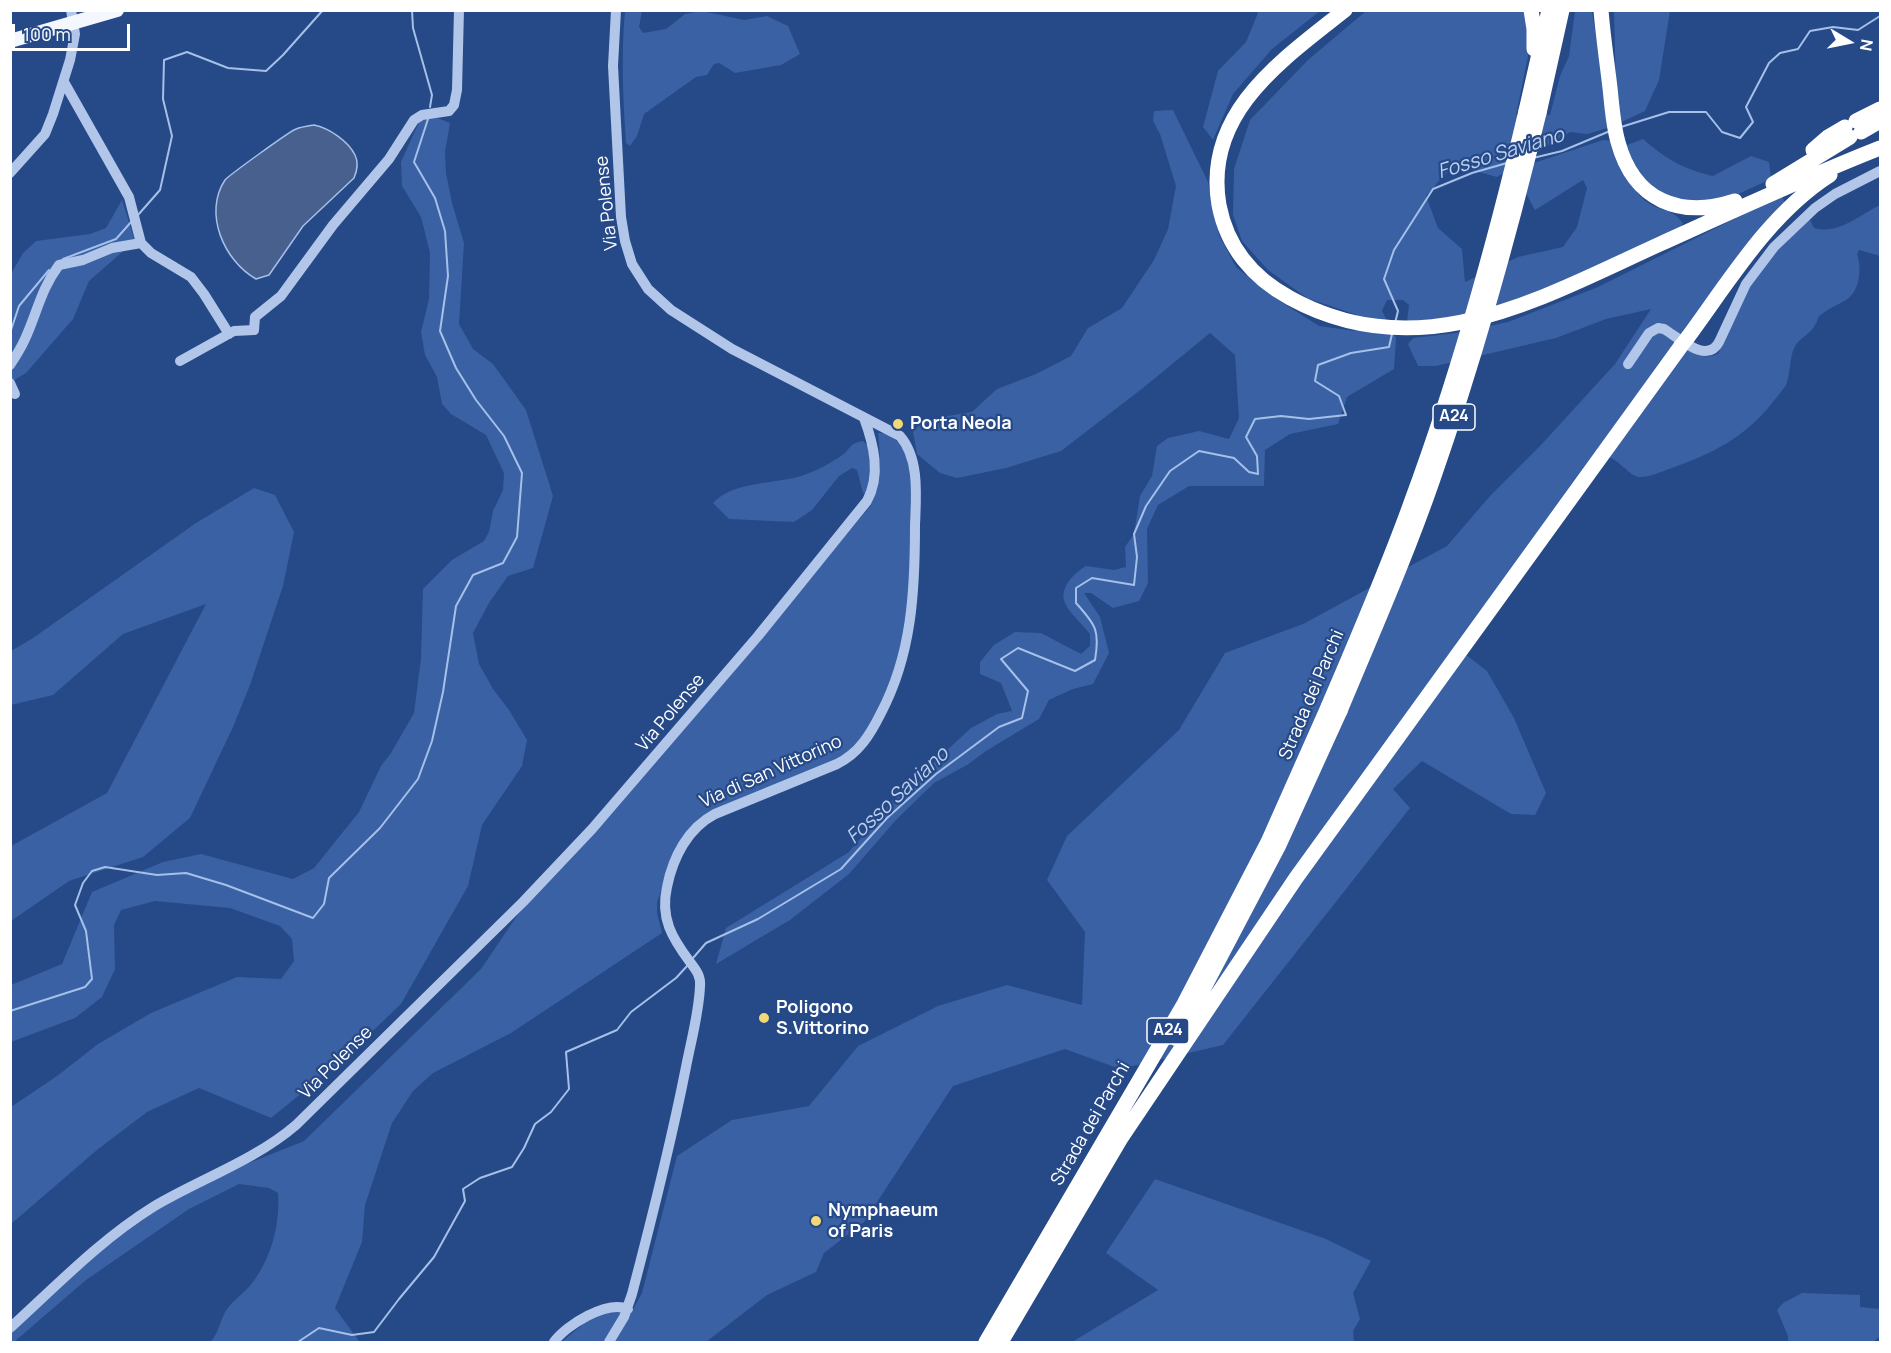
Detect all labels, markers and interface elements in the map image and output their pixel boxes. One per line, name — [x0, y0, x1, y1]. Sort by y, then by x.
scale bar — [15, 12, 134, 50]
north arrow — [1819, 12, 1879, 72]
text: 100 m — [23, 22, 71, 46]
text: N — [1855, 38, 1879, 53]
water label: Fosso Saviano — [1435, 123, 1567, 185]
street label: Via Polense — [591, 155, 623, 251]
road number: A24 — [1433, 404, 1475, 430]
place label: Porta Neola — [910, 413, 1012, 435]
marker: Porta Neola — [891, 417, 905, 431]
street label: Strada dei Parchi — [1275, 627, 1349, 763]
street label: Via Polense — [632, 670, 710, 756]
street label: Via di San Vittorino — [697, 731, 845, 813]
water label: Fosso Saviano — [842, 743, 954, 849]
place label: Poligono S.Vittorino — [776, 997, 869, 1040]
marker: Poligono S.Vittorino — [757, 1011, 771, 1025]
road number: A24 — [1147, 1018, 1189, 1044]
street label: Via Polense — [295, 1022, 377, 1104]
street label: Strada dei Parchi — [1047, 1058, 1135, 1190]
place label: Nymphaeum of Paris — [828, 1200, 938, 1242]
marker: Nymphaeum of Paris — [809, 1214, 823, 1228]

